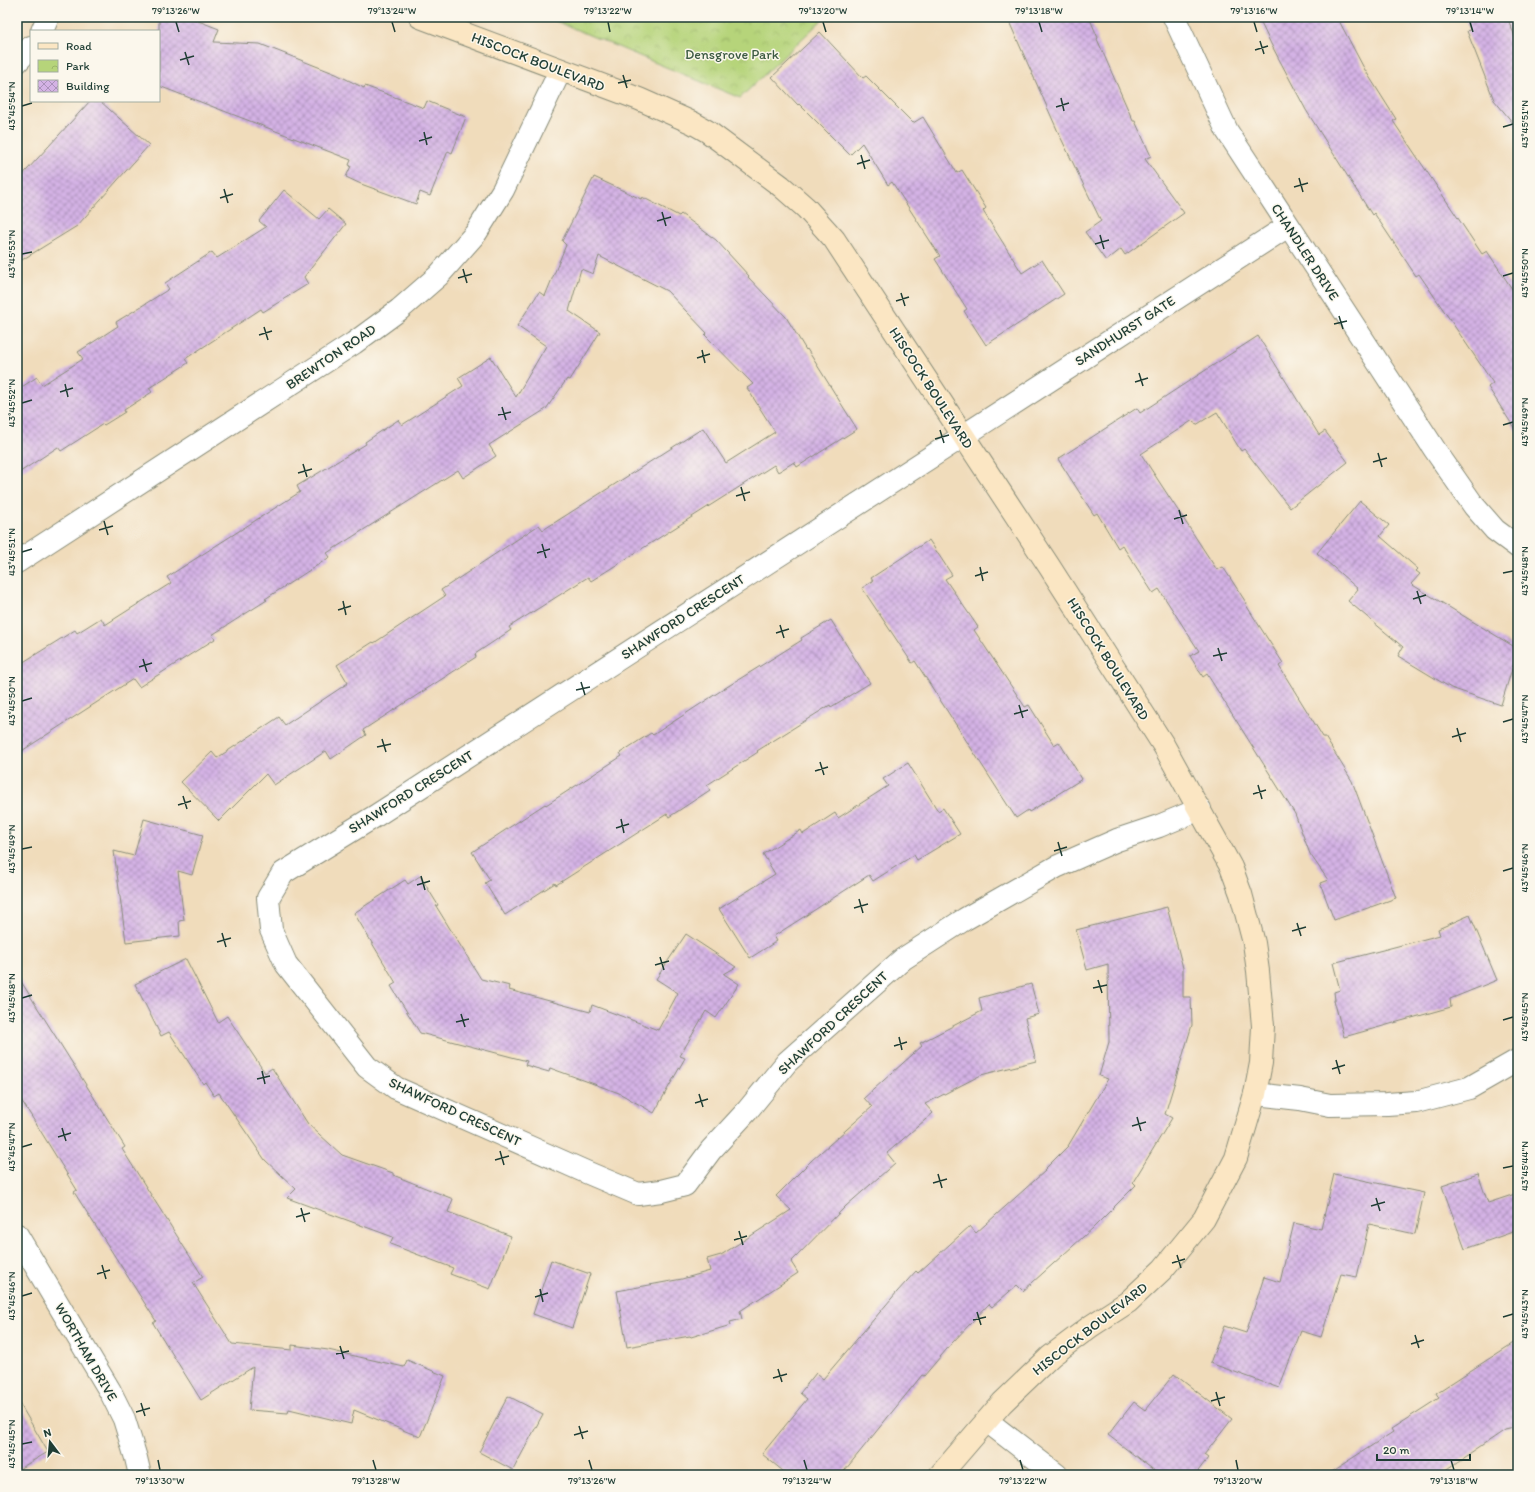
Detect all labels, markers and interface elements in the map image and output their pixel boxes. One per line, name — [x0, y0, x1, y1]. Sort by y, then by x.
text: 79°13'26"W — [152, 4, 200, 17]
text: 79°13'24"W — [368, 4, 417, 17]
text: 79°13'22"W — [584, 4, 632, 17]
text: 79°13'20"W — [799, 4, 848, 17]
text: 79°13'18"W — [1015, 4, 1063, 17]
text: 79°13'16"W — [1230, 4, 1278, 17]
text: 79°13'14"W — [1446, 4, 1494, 17]
street label: HISCOCK BOULEVARD — [469, 29, 607, 95]
legend — [30, 30, 160, 102]
text: Road — [66, 39, 92, 53]
park label: Densgrove Park — [685, 46, 780, 63]
text: Park — [66, 59, 90, 73]
text: Building — [66, 79, 110, 93]
text: 43°45'54"N — [5, 81, 18, 131]
text: 43°45'51"N — [1518, 100, 1531, 148]
street label: CHANDLER DRIVE — [1267, 200, 1343, 304]
text: 43°45'53"N — [5, 229, 18, 278]
text: 43°45'50"N — [1518, 248, 1531, 298]
street label: SANDHURST GATE — [1072, 292, 1179, 370]
street label: BREWTON ROAD — [283, 321, 379, 393]
street label: HISCOCK BOULEVARD — [885, 324, 977, 452]
text: 43°45'52"N — [5, 379, 18, 427]
text: 43°45'49"N — [1518, 397, 1531, 447]
text: 43°45'51"N — [5, 528, 18, 576]
text: 43°45'48"N — [1518, 546, 1531, 596]
street label: SHAWFORD CRESCENT — [618, 571, 748, 663]
street label: HISCOCK BOULEVARD — [1063, 595, 1153, 723]
text: 43°45'50"N — [5, 676, 18, 726]
text: 43°45'47"N — [1518, 694, 1531, 743]
street label: SHAWFORD CRESCENT — [345, 747, 477, 837]
text: 43°45'49"N — [5, 824, 18, 874]
text: 43°45'46"N — [1518, 843, 1531, 893]
street label: SHAWFORD CRESCENT — [774, 968, 892, 1078]
text: 43°45'48"N — [5, 973, 18, 1023]
text: 43°45'45"N — [1518, 992, 1531, 1042]
street label: SHAWFORD CRESCENT — [386, 1074, 524, 1150]
text: 43°45'47"N — [5, 1122, 18, 1171]
text: 43°45'44"N — [1518, 1141, 1531, 1191]
text: 43°45'46"N — [5, 1271, 18, 1321]
street label: HISCOCK BOULEVARD — [1029, 1279, 1151, 1379]
text: 43°45'43"N — [1518, 1289, 1531, 1339]
street label: WORTHAM DRIVE — [51, 1300, 121, 1404]
text: 43°45'45"N — [5, 1419, 18, 1469]
north arrow — [30, 1422, 70, 1462]
text: N — [42, 1426, 53, 1440]
scale bar — [1377, 1436, 1470, 1462]
text: 20 m — [1383, 1443, 1410, 1457]
text: 79°13'30"W — [136, 1474, 185, 1487]
text: 79°13'28"W — [352, 1474, 400, 1487]
text: 79°13'26"W — [568, 1474, 616, 1487]
text: 79°13'24"W — [783, 1474, 832, 1487]
text: 79°13'22"W — [999, 1474, 1047, 1487]
text: 79°13'20"W — [1214, 1474, 1263, 1487]
text: 79°13'18"W — [1430, 1474, 1478, 1487]

